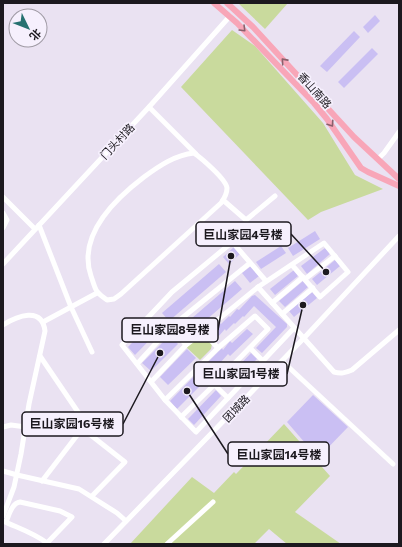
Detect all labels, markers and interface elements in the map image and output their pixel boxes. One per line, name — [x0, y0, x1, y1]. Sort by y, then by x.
north arrow — [8, 8, 48, 48]
one-way arrow — [238, 24, 246, 32]
text: 北 — [27, 27, 44, 44]
one-way arrow — [281, 58, 288, 66]
street label: 香山南路 — [295, 69, 335, 111]
street label: 门头村路 — [97, 120, 137, 162]
one-way arrow — [326, 120, 333, 127]
callout: 巨山家园4号楼 — [196, 222, 291, 246]
text: 巨山家园4号楼 — [203, 227, 283, 241]
callout: 巨山家园8号楼 — [122, 318, 218, 342]
text: 巨山家园8号楼 — [130, 322, 210, 336]
callout: 巨山家园1号楼 — [194, 362, 287, 386]
text: 巨山家园1号楼 — [202, 366, 280, 380]
street label: 团城路 — [220, 392, 252, 424]
callout: 巨山家园16号楼 — [22, 412, 123, 436]
text: 巨山家园16号楼 — [30, 416, 114, 430]
callout: 巨山家园14号楼 — [228, 442, 329, 466]
text: 巨山家园14号楼 — [237, 447, 321, 461]

